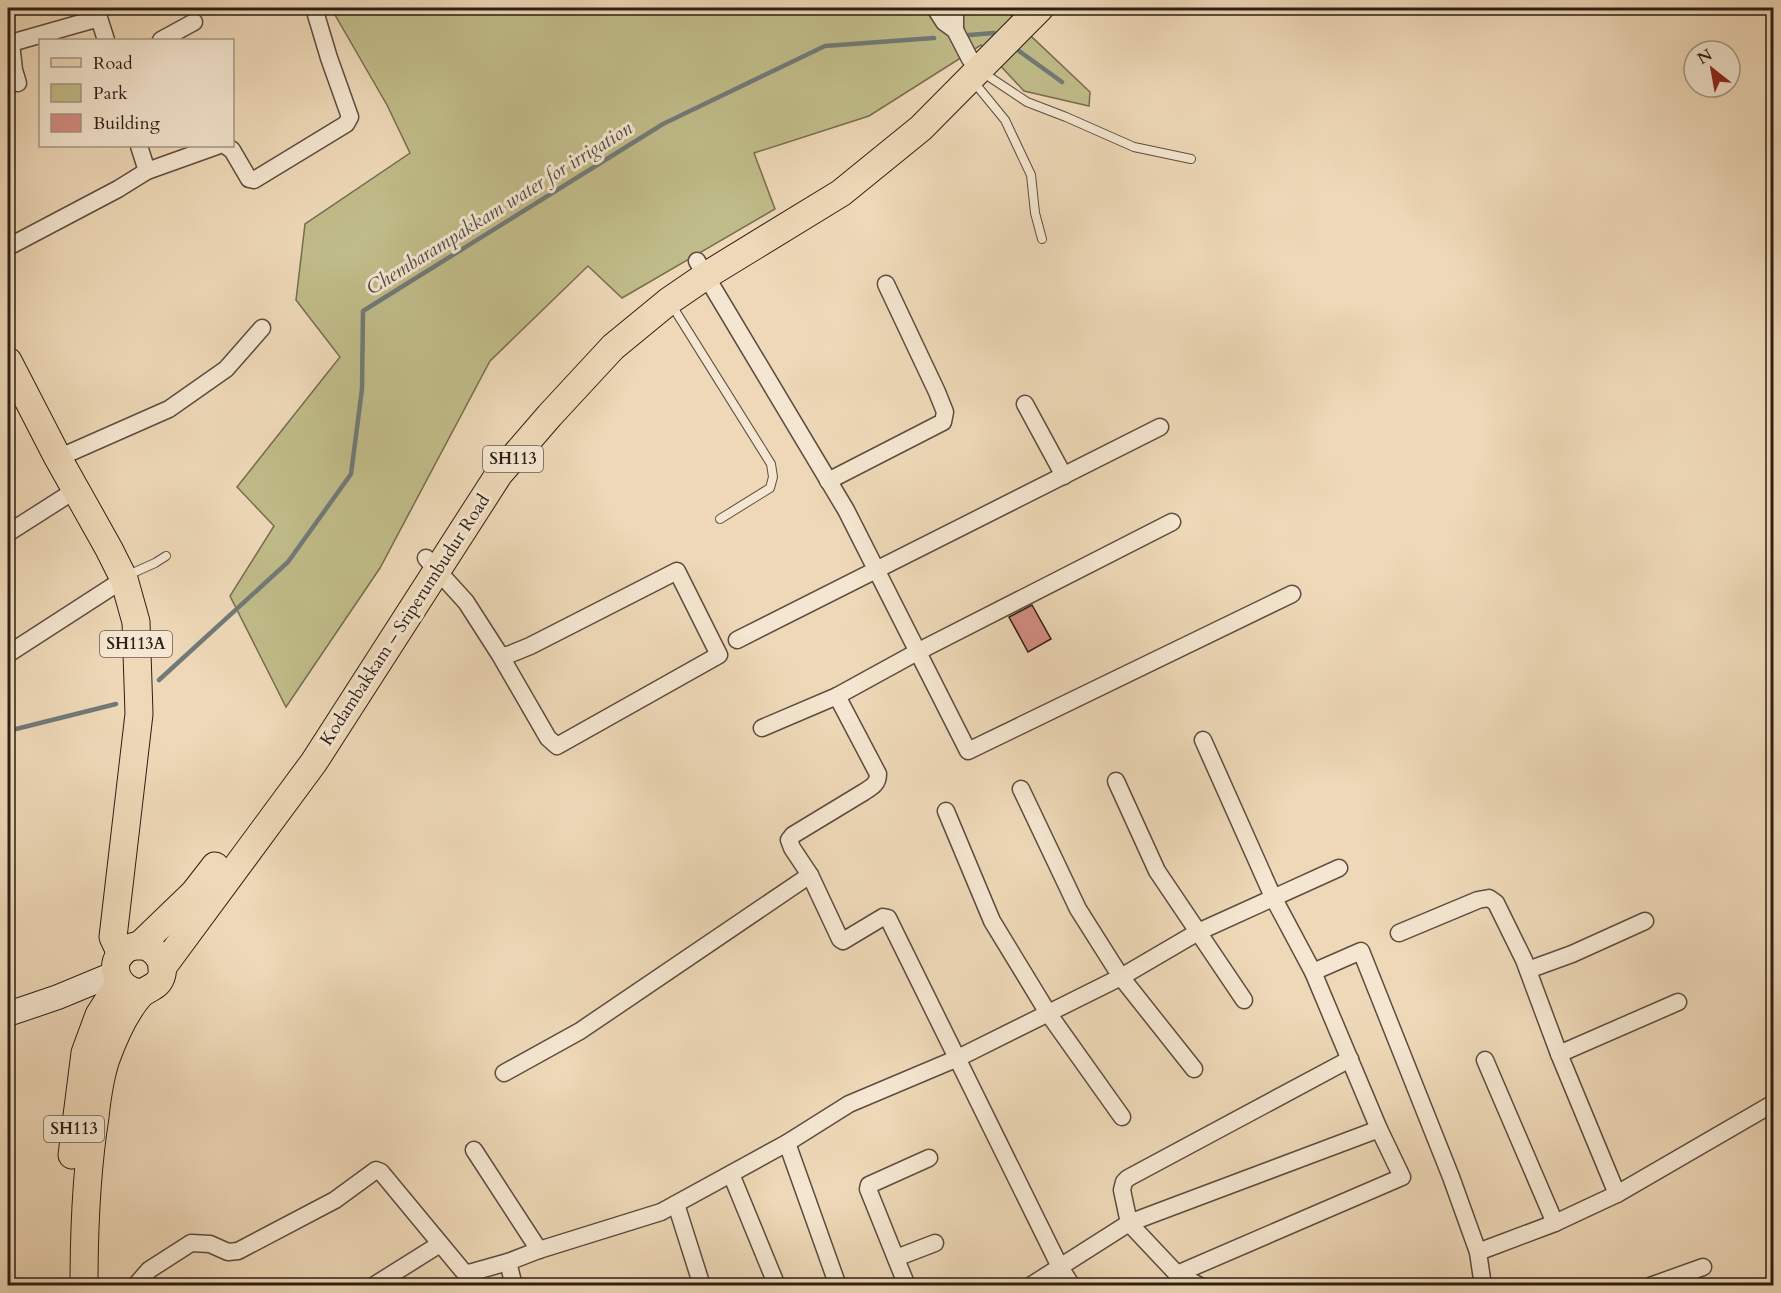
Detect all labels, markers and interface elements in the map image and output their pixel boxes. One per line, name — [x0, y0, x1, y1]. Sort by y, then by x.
legend — [39, 39, 234, 147]
north arrow — [1682, 39, 1742, 99]
text: N — [1693, 44, 1717, 70]
text: Road — [93, 51, 133, 76]
text: Park — [93, 81, 128, 106]
text: Building — [93, 111, 161, 136]
water label: Chembarampakkam water for irrigation — [361, 115, 637, 301]
road number: SH113 — [483, 446, 543, 472]
street label: Kodambakkam – Sriperumbudur Road — [314, 489, 496, 751]
road number: SH113A — [100, 631, 172, 657]
road number: SH113 — [44, 1116, 104, 1142]

